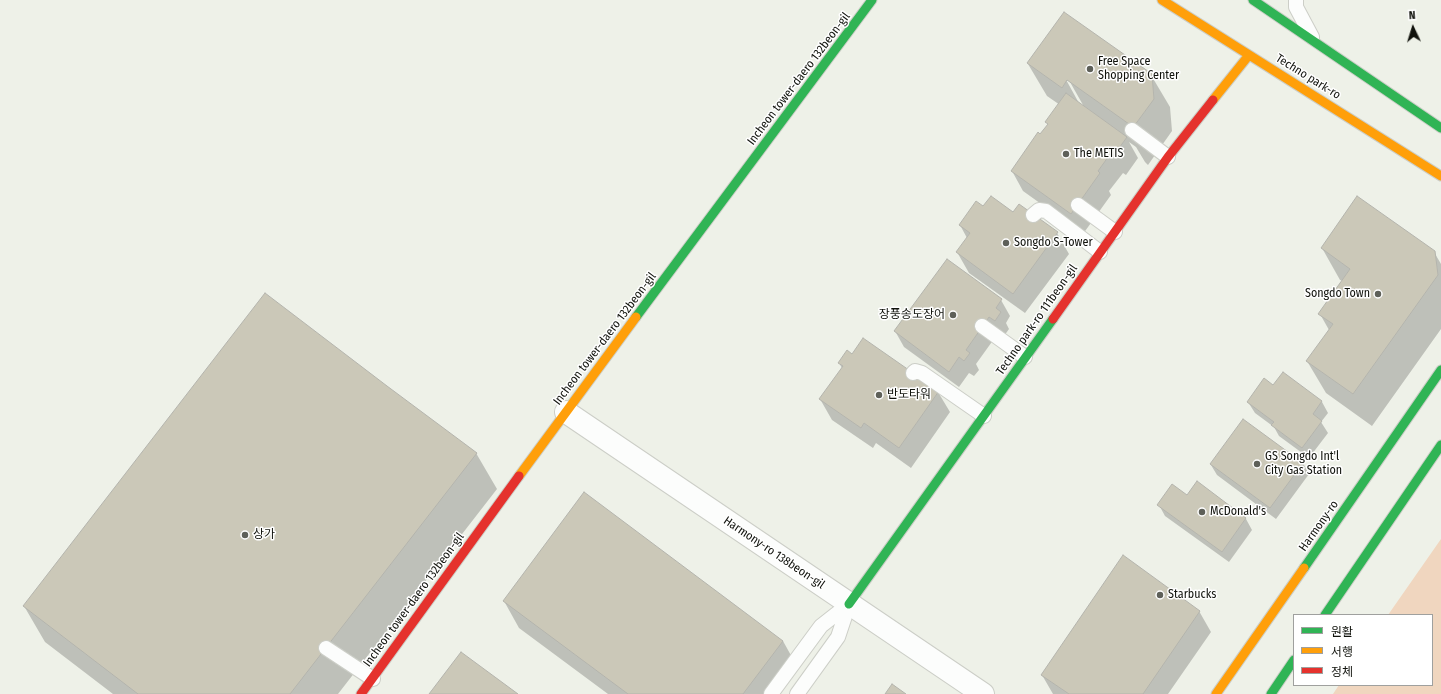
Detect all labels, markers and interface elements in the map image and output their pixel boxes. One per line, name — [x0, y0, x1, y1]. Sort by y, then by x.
north arrow — [1393, 8, 1433, 48]
text: N — [1408, 9, 1416, 22]
street label: Incheon tower-daero 132beon-gil — [744, 10, 854, 148]
street label: Techno park-ro — [1273, 51, 1343, 103]
place label: Free Space Shopping Center — [1098, 55, 1179, 83]
marker: Free Space Shopping Center — [1085, 64, 1095, 74]
place label: The METIS — [1074, 147, 1123, 161]
marker: The METIS — [1061, 149, 1071, 159]
place label: Songdo S-Tower — [1014, 236, 1093, 250]
marker: Songdo S-Tower — [1001, 238, 1011, 248]
street label: Techno park-ro 111beon-gil — [993, 262, 1081, 378]
street label: Incheon tower-daero 132beon-gil — [550, 270, 660, 408]
place label: Songdo Town — [1305, 287, 1370, 301]
marker: Songdo Town — [1373, 289, 1383, 299]
place label: 장풍송도장어 — [879, 308, 945, 322]
marker: 장풍송도장어 — [948, 310, 958, 320]
place label: 반도타워 — [887, 388, 931, 402]
marker: 반도타워 — [874, 390, 884, 400]
place label: GS Songdo Int'l City Gas Station — [1265, 450, 1342, 478]
marker: GS Songdo Int'l City Gas Station — [1252, 459, 1262, 469]
street label: Harmony-ro — [1296, 498, 1342, 554]
place label: McDonald's — [1210, 505, 1266, 519]
marker: McDonald's — [1197, 507, 1207, 517]
street label: Harmony-ro 138beon-gil — [721, 514, 827, 592]
place label: 상가 — [253, 528, 275, 542]
marker: 상가 — [240, 530, 250, 540]
street label: Incheon tower-daero 132beon-gil — [361, 530, 467, 670]
place label: Starbucks — [1168, 588, 1216, 602]
marker: Starbucks — [1155, 590, 1165, 600]
legend — [1293, 614, 1433, 686]
text: 원활 — [1331, 625, 1353, 639]
text: 서행 — [1331, 645, 1353, 659]
text: 정체 — [1331, 665, 1353, 679]

